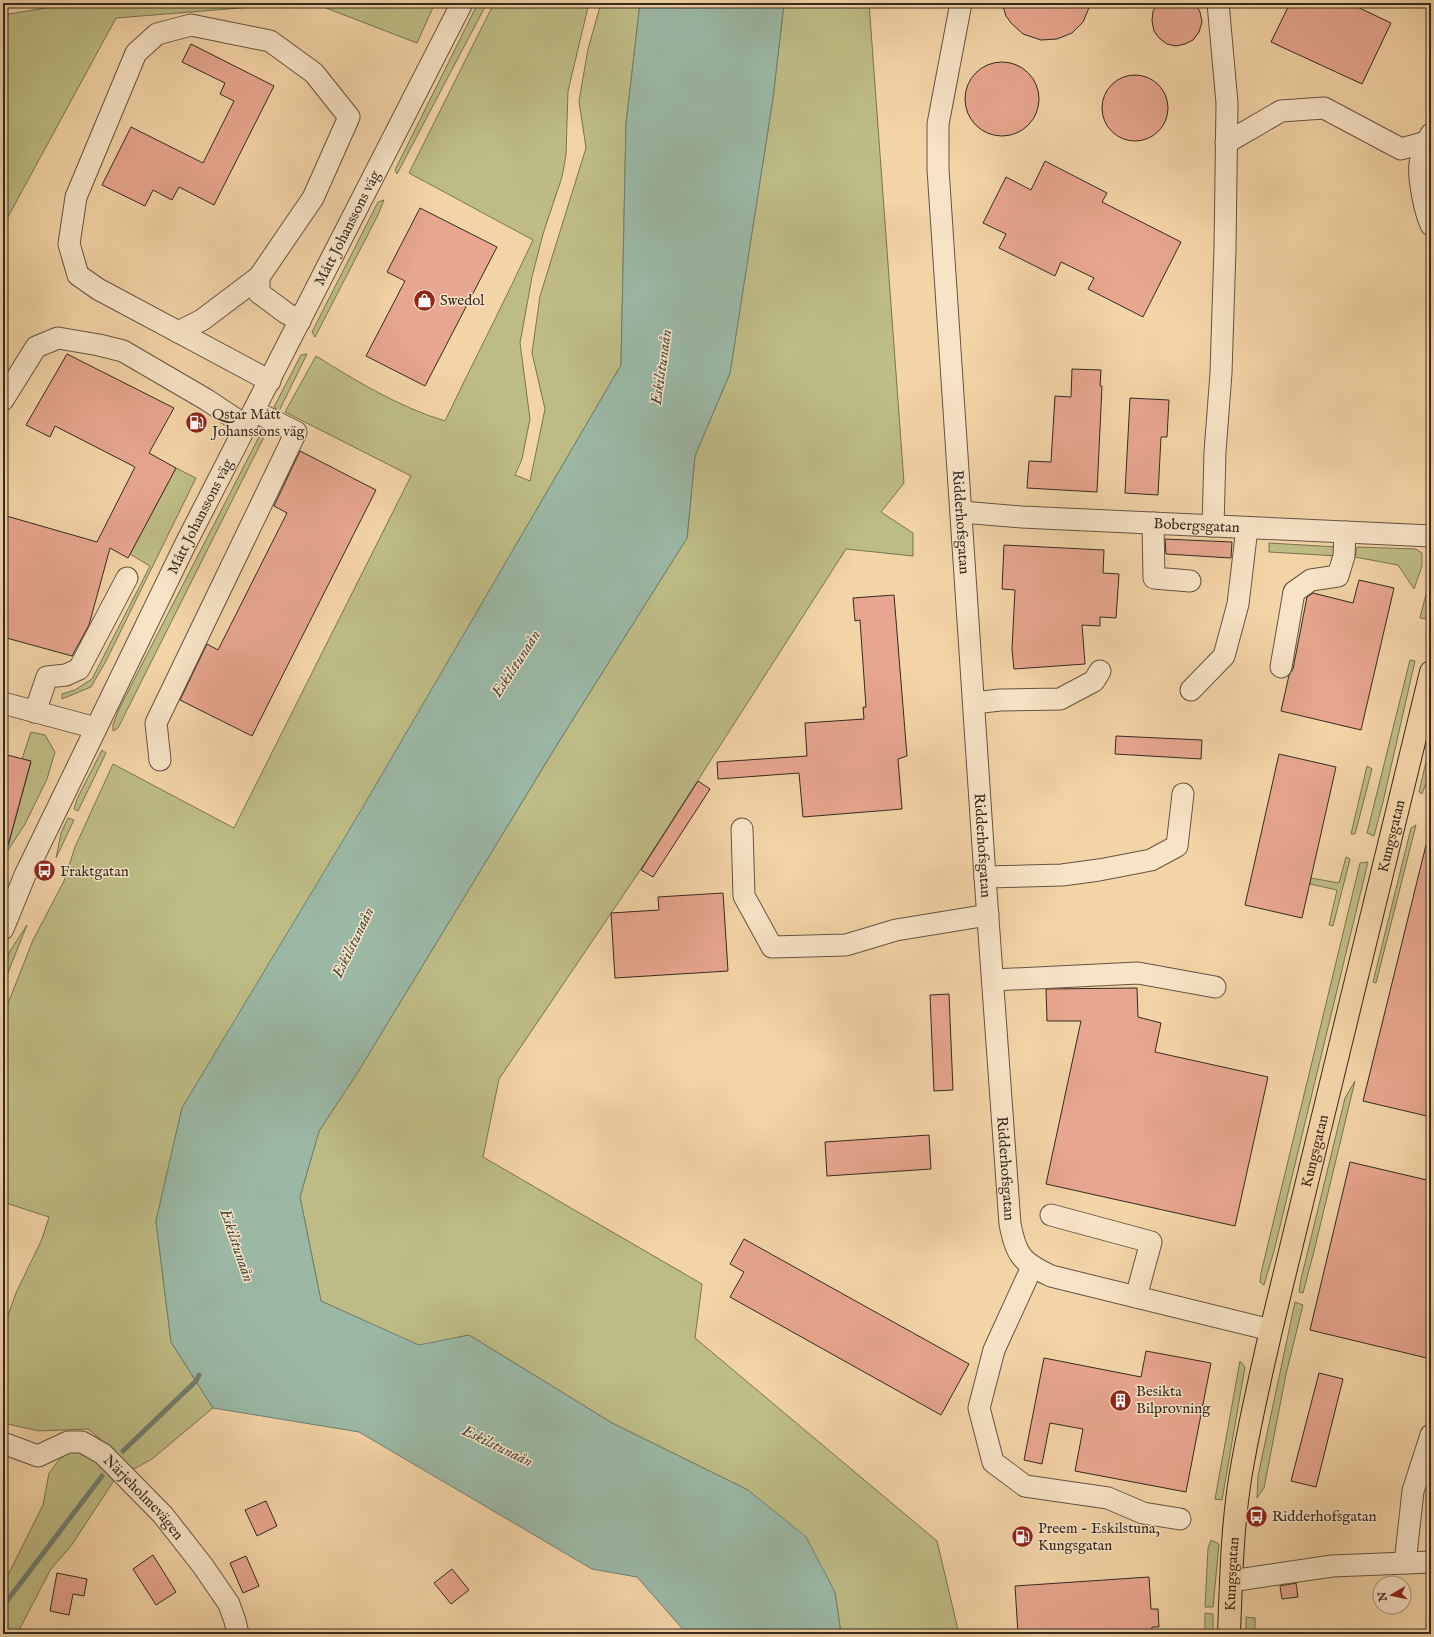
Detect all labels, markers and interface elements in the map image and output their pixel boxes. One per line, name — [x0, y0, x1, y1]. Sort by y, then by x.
street label: Mått Johanssons väg — [310, 167, 385, 289]
shop icon: Swedol — [412, 287, 438, 313]
place label: Swedol — [440, 291, 485, 310]
water label: Eskilstunaån — [647, 328, 677, 407]
place label: Qstar Mått Johanssons väg — [210, 405, 305, 441]
fuel station icon: Qstar Mått Johanssons väg — [183, 410, 209, 436]
street label: Mått Johanssons väg — [163, 455, 238, 578]
street label: Ridderhofsgatan — [948, 469, 974, 575]
street label: Bobergsgatan — [1153, 514, 1240, 537]
water label: Eskilstunaån — [487, 627, 546, 702]
street label: Ridderhofsgatan — [969, 793, 995, 898]
street label: Kungsgatan — [1374, 798, 1410, 875]
bus stop icon: Fraktgatan — [31, 858, 57, 884]
place label: Fraktgatan — [60, 862, 129, 881]
water label: Eskilstunaån — [328, 904, 380, 982]
street label: Kungsgatan — [1297, 1113, 1333, 1189]
street label: Ridderhofsgatan — [992, 1116, 1019, 1221]
water label: Eskilstunaån — [214, 1205, 258, 1285]
place label: Besikta Bilprovning — [1136, 1382, 1211, 1418]
building icon: Besikta Bilprovning — [1107, 1387, 1133, 1413]
water label: Eskilstunaån — [458, 1421, 536, 1473]
street label: Närjeholmevägen — [99, 1451, 188, 1544]
bus stop icon: Ridderhofsgatan — [1243, 1503, 1269, 1529]
place label: Ridderhofsgatan — [1272, 1507, 1377, 1526]
place label: Preem - Eskilstuna, Kungsgatan — [1038, 1519, 1160, 1555]
fuel station icon: Preem - Eskilstuna, Kungsgatan — [1009, 1524, 1035, 1550]
street label: Kungsgatan — [1221, 1536, 1243, 1611]
north arrow — [1372, 1575, 1412, 1615]
text: N — [1375, 1590, 1391, 1603]

